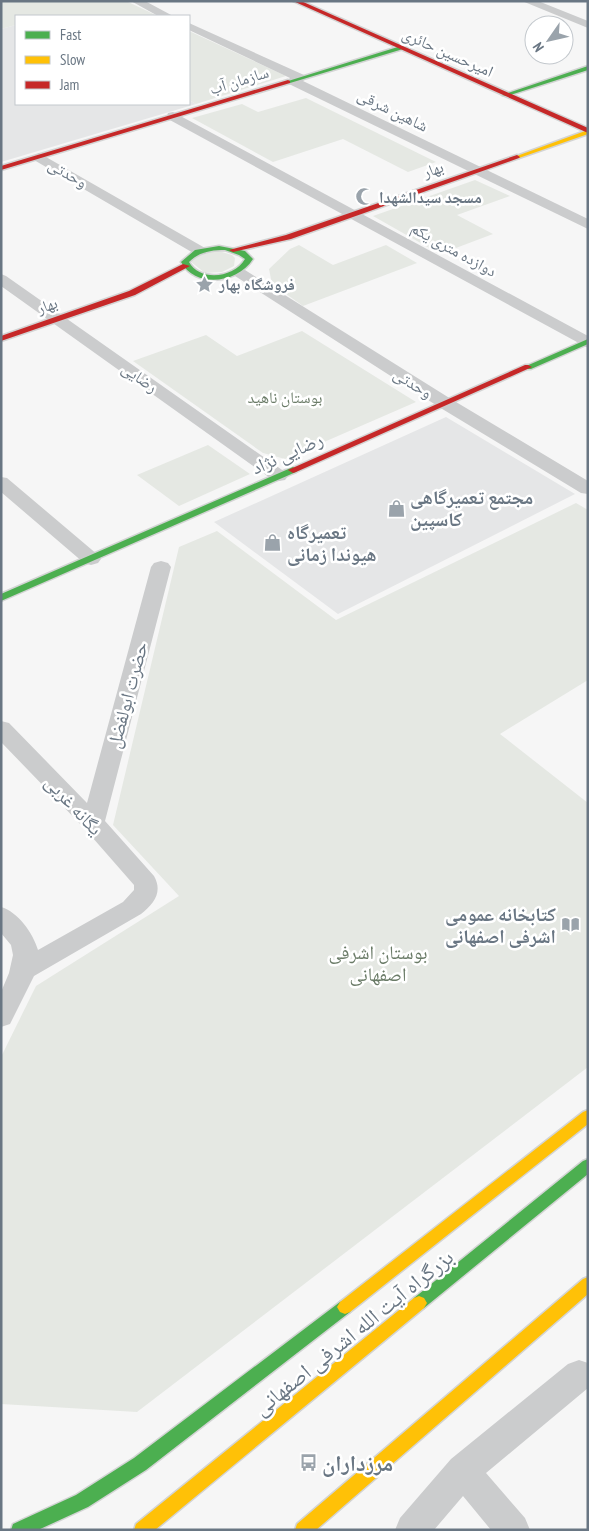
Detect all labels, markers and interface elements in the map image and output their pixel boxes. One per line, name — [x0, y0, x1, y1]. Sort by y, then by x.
legend — [15, 15, 190, 105]
north arrow — [524, 15, 574, 65]
street label: امیرحسین حائری — [399, 23, 497, 82]
text: Fast — [60, 25, 81, 44]
text: N — [529, 39, 548, 55]
text: Slow — [60, 50, 85, 69]
street label: سازمان آب — [207, 62, 271, 99]
text: Jam — [59, 75, 79, 94]
street label: شاهین شرقی — [354, 84, 432, 137]
street label: وحدتی — [44, 154, 91, 193]
street label: بهار — [419, 156, 446, 182]
mosque icon: مسجد سیدالشهدا — [355, 187, 375, 207]
place label: مسجد سیدالشهدا — [379, 187, 482, 207]
street label: دوازده متری یکم — [407, 217, 500, 282]
place icon: فروشگاه بهار — [195, 274, 215, 294]
place label: فروشگاه بهار — [218, 274, 295, 294]
street label: بهار — [33, 292, 60, 318]
street label: رضایی — [118, 358, 162, 397]
street label: وحدتی — [389, 363, 436, 403]
park label: بوستان ناهید — [248, 387, 322, 408]
street label: رضایی نژاد — [247, 427, 327, 479]
place label: مجتمع تعمیرگاهی کاسپین — [410, 485, 533, 531]
shop icon: مجتمع تعمیرگاهی کاسپین — [386, 498, 406, 518]
place label: تعمیرگاه هیوندا زمانی — [287, 520, 377, 566]
shop icon: تعمیرگاه هیوندا زمانی — [263, 533, 283, 553]
street label: حضرت ابولفضل — [101, 639, 153, 751]
street label: یگانه غربی — [40, 770, 108, 840]
place label: کتابخانه عمومی اشرفی اصفهانی — [445, 902, 557, 948]
library icon: کتابخانه عمومی اشرفی اصفهانی — [560, 915, 580, 935]
park label: بوستان اشرفی اصفهانی — [328, 940, 428, 986]
street label: بزرگراه آیت الله اشرفی اصفهانی — [247, 1243, 459, 1421]
place label: مرزداران — [322, 1449, 393, 1477]
bus stop icon: مرزداران — [298, 1453, 318, 1473]

